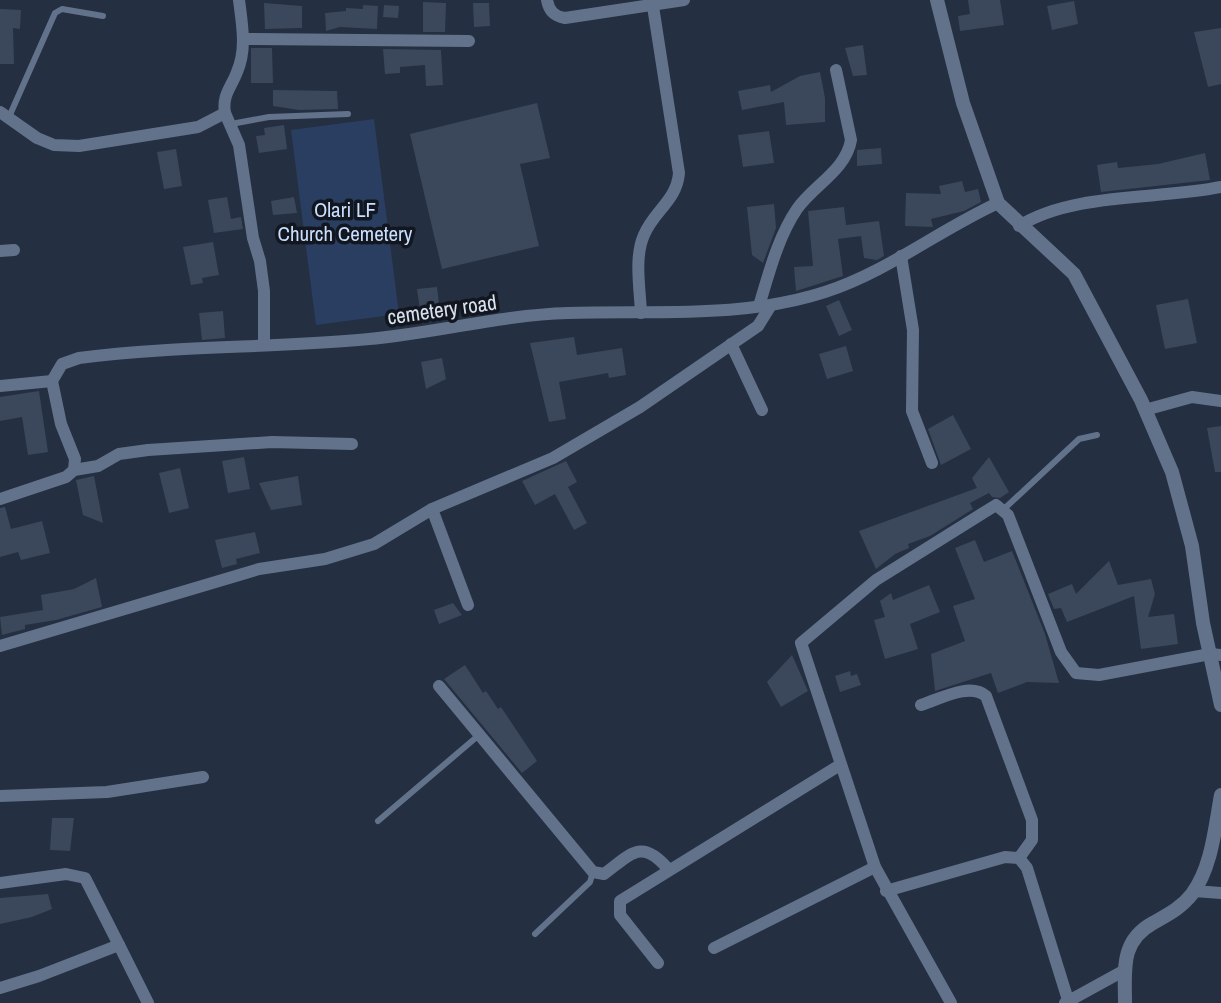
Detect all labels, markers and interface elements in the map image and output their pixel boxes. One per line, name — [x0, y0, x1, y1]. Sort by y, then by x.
park label: Olari LF Church Cemetery — [278, 195, 413, 248]
street label: cemetery road — [385, 287, 498, 332]

